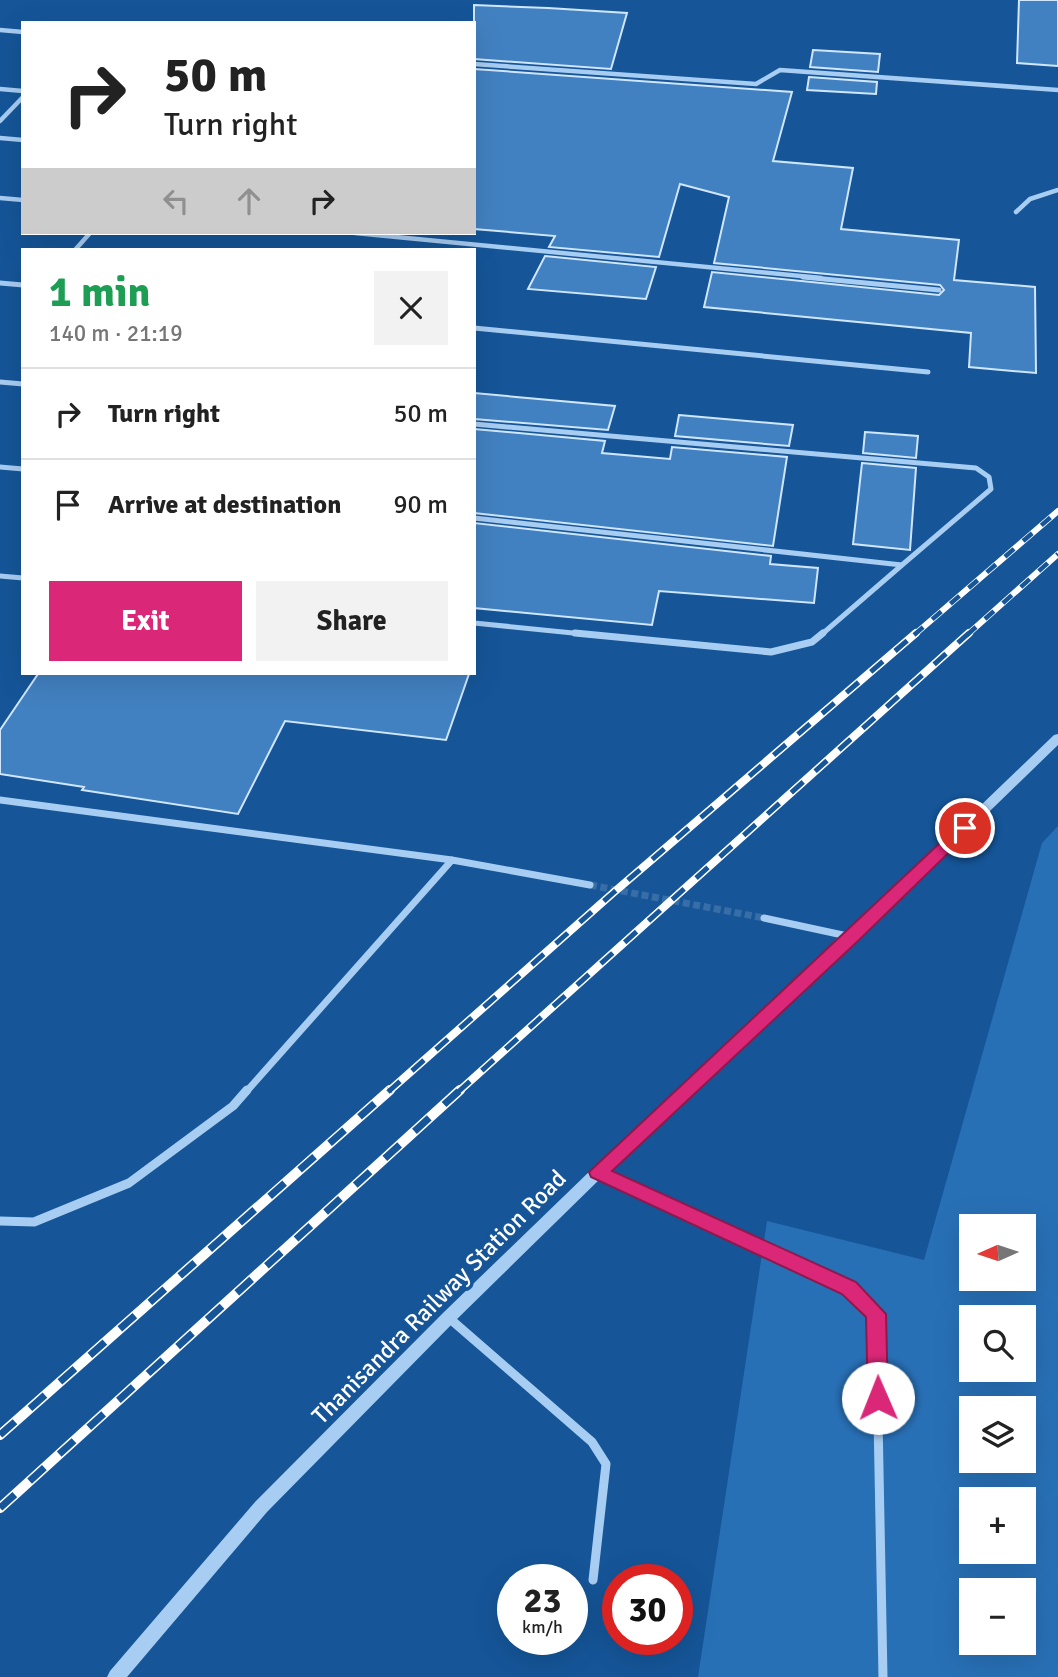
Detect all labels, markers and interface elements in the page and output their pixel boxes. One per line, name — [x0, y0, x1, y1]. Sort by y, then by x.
text: 50 m — [164, 45, 267, 105]
icon: right — [49, 49, 140, 140]
text: Turn right — [164, 105, 297, 144]
icon: left — [157, 182, 195, 220]
icon: ahead — [230, 182, 268, 220]
icon: right — [303, 182, 341, 220]
text: 1 min — [49, 267, 150, 318]
button: close — [374, 271, 448, 345]
text: 140 m · 21:19 — [49, 319, 183, 348]
icon: right — [49, 395, 87, 433]
text: Turn right — [108, 398, 220, 430]
text: 50 m — [393, 398, 448, 430]
icon: arrive — [49, 486, 87, 524]
text: Arrive at destination — [108, 489, 341, 521]
text: 90 m — [393, 489, 448, 521]
button: Exit — [49, 581, 242, 661]
button: Share — [256, 581, 448, 661]
pin — [935, 798, 995, 858]
icon: arrive — [946, 809, 984, 847]
street label: Thanisandra Railway Station Road — [306, 1164, 572, 1430]
north arrow — [959, 1214, 1036, 1292]
map controls — [959, 1214, 1036, 1655]
button: search — [959, 1305, 1036, 1382]
position arrow — [841, 1361, 915, 1435]
button: layers — [959, 1396, 1036, 1473]
button: + — [959, 1487, 1036, 1564]
speed limit sign: 30 — [602, 1564, 693, 1655]
button: − — [959, 1578, 1036, 1655]
text: 23 — [524, 1579, 561, 1622]
text: km/h — [522, 1616, 563, 1638]

